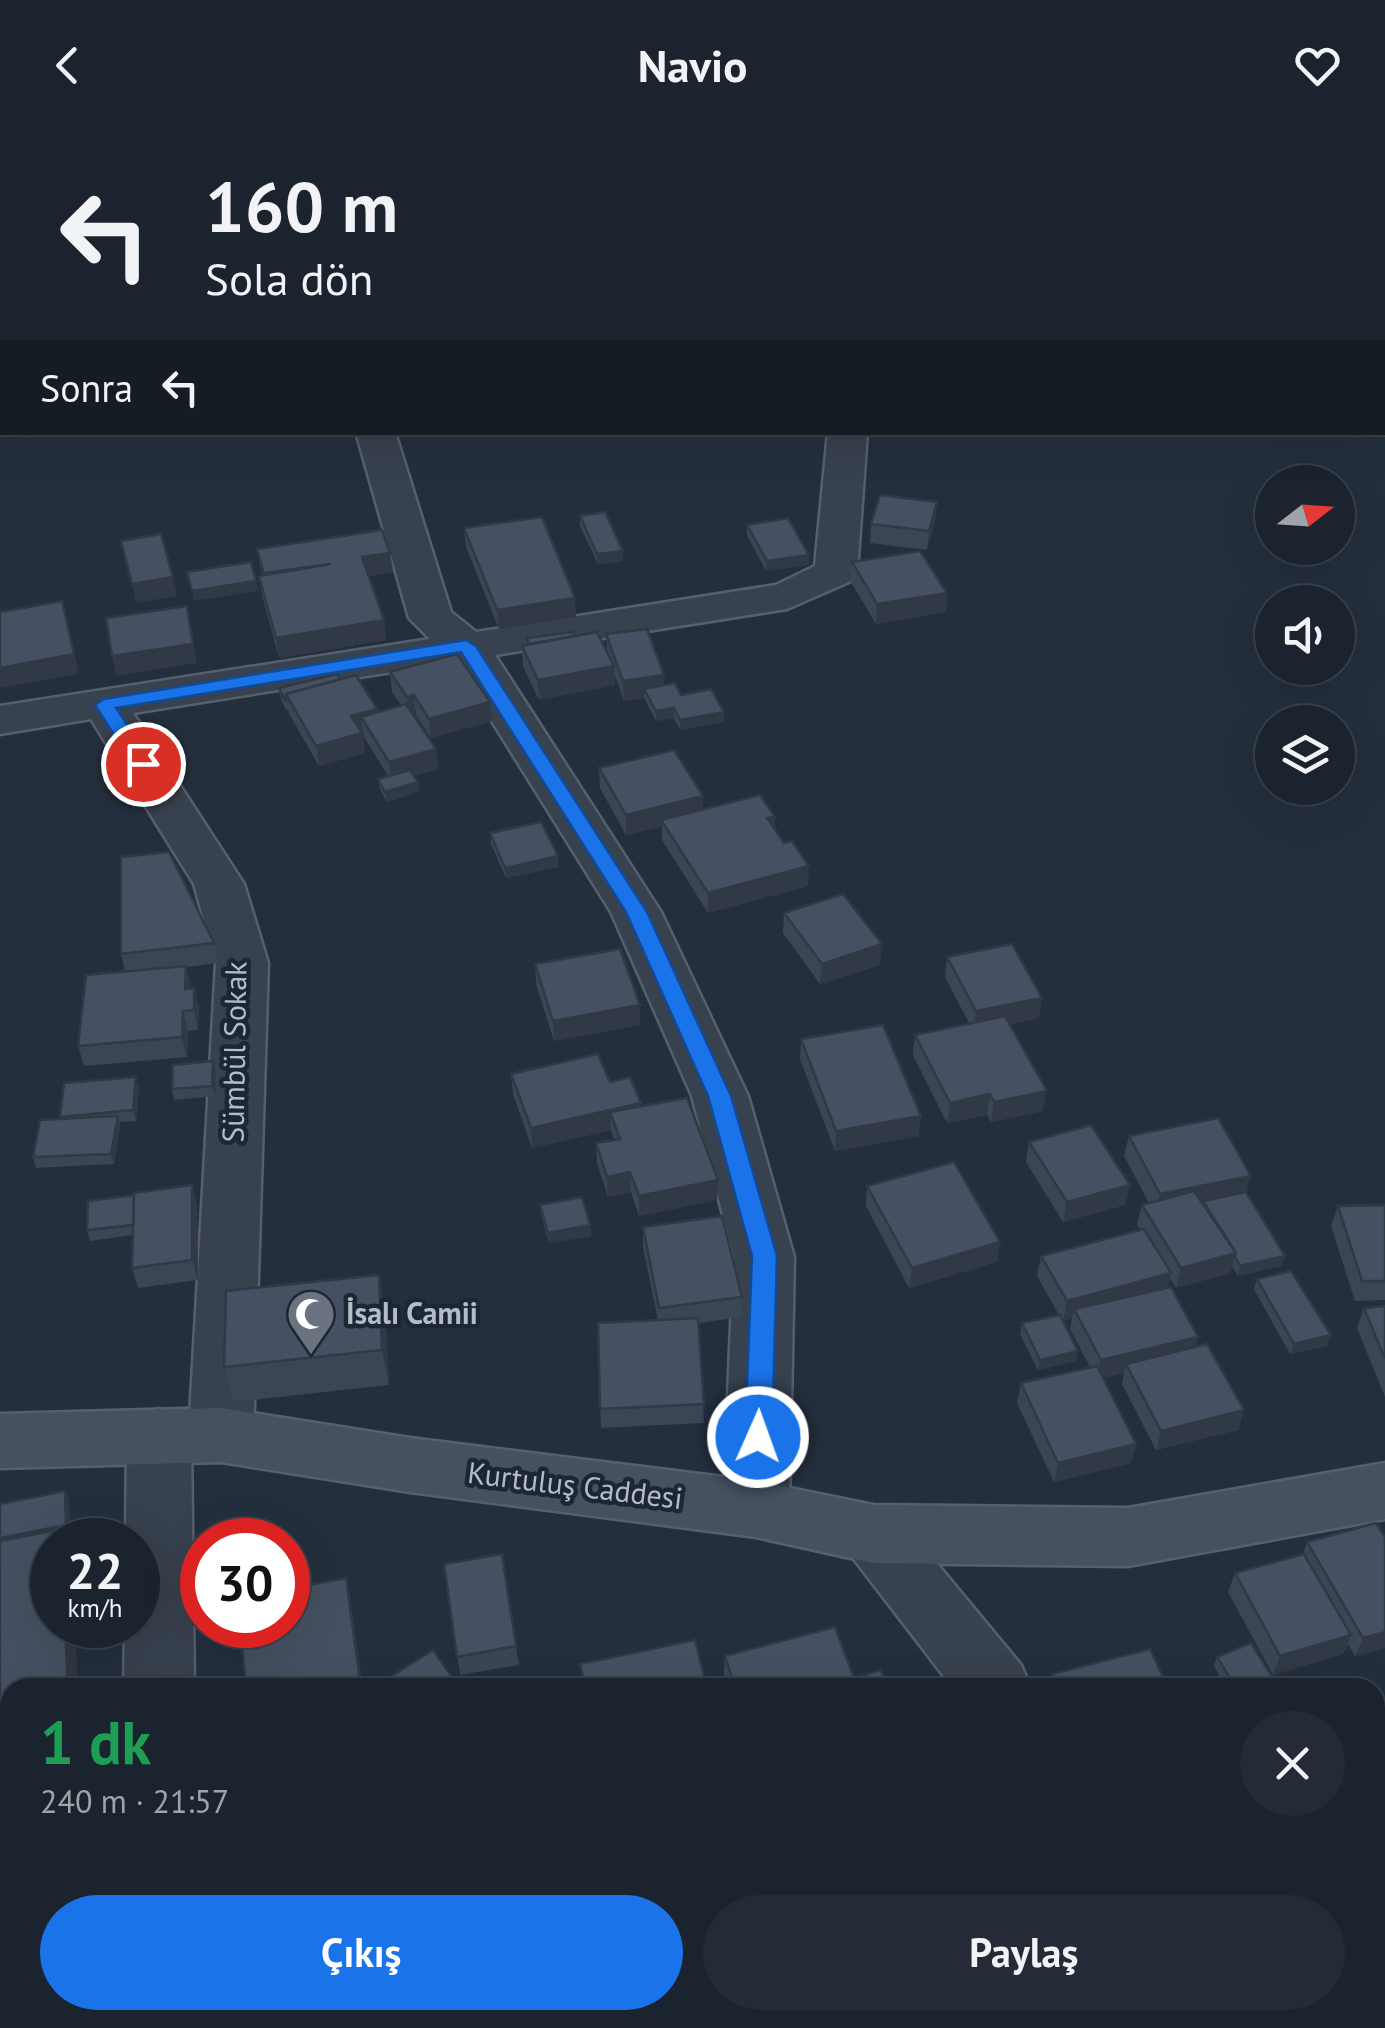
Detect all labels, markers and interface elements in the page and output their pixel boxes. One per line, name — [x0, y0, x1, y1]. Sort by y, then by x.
text: Navio — [638, 36, 747, 94]
icon: back — [40, 38, 95, 93]
icon: heart — [1290, 38, 1345, 93]
text: 160 m — [205, 161, 398, 251]
icon: left — [40, 170, 170, 300]
text: Sola dön — [205, 249, 373, 307]
icon: left — [153, 360, 208, 415]
text: Sonra — [40, 363, 133, 412]
north arrow — [1255, 465, 1355, 565]
map controls — [1255, 465, 1355, 805]
button: sound — [1255, 585, 1355, 685]
button: layers — [1255, 705, 1355, 805]
pin — [101, 722, 186, 807]
icon: arrive — [116, 737, 171, 792]
street label: Sümbül Sokak — [212, 960, 255, 1143]
mosque icon: İsalı Camii — [285, 1288, 337, 1356]
place label: İsalı Camii — [346, 1293, 478, 1332]
position arrow — [706, 1385, 810, 1489]
street label: Kurtuluş Caddesi — [465, 1452, 685, 1517]
speed limit sign: 30 — [180, 1518, 310, 1648]
text: 22 — [67, 1538, 123, 1603]
text: km/h — [68, 1592, 122, 1624]
text: 1 dk — [40, 1703, 151, 1781]
button: close — [1240, 1711, 1345, 1816]
text: 240 m · 21:57 — [40, 1780, 229, 1822]
button: Çıkış — [40, 1895, 683, 2010]
button: Paylaş — [703, 1895, 1345, 2010]

